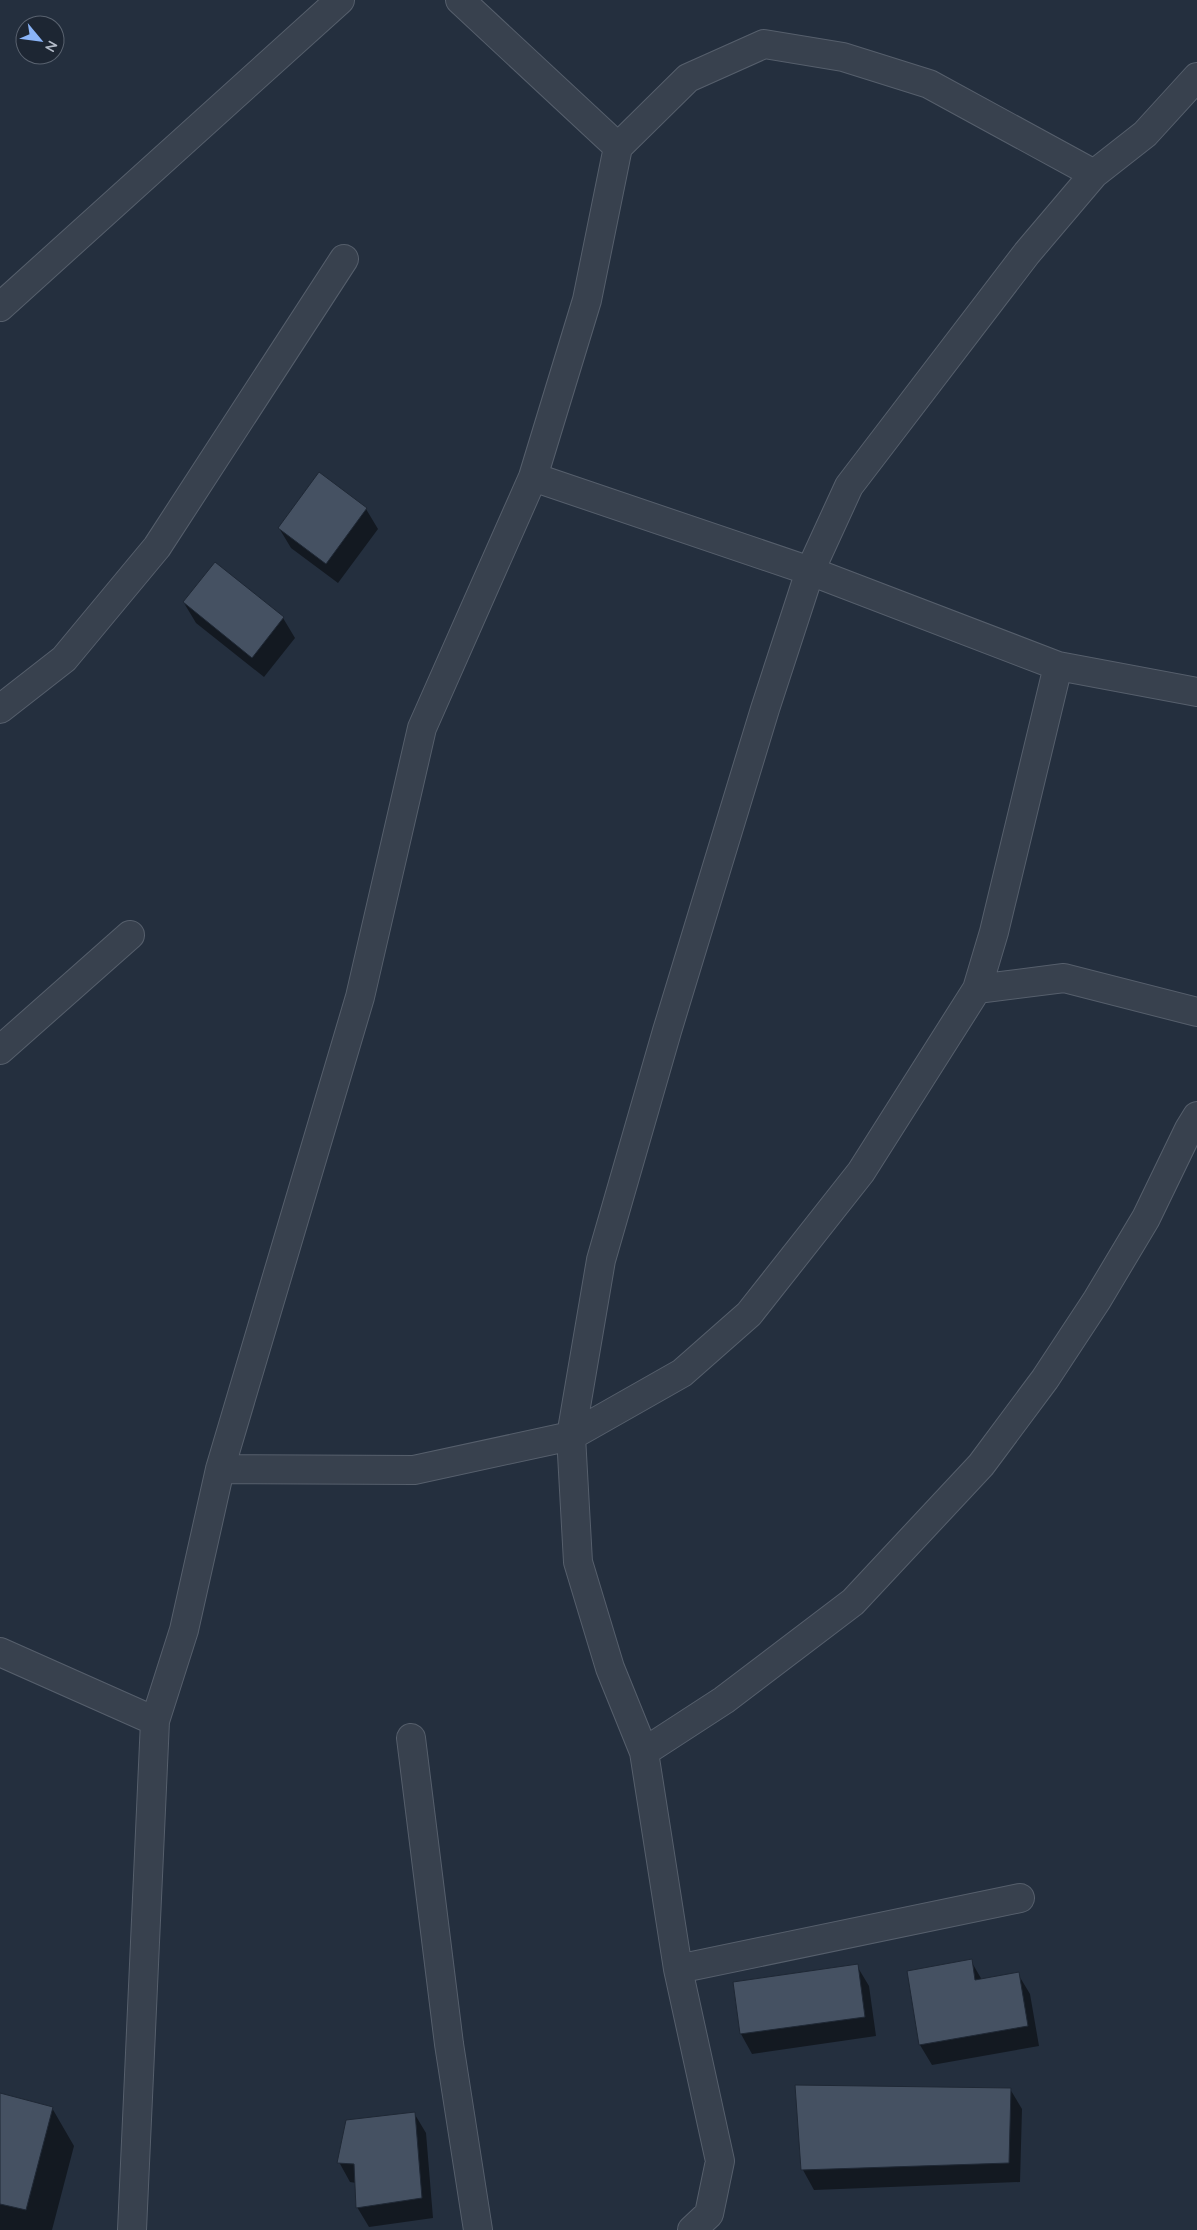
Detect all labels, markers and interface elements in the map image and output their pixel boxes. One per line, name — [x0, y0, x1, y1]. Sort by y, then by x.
north arrow — [15, 15, 65, 65]
text: N — [41, 37, 62, 55]

